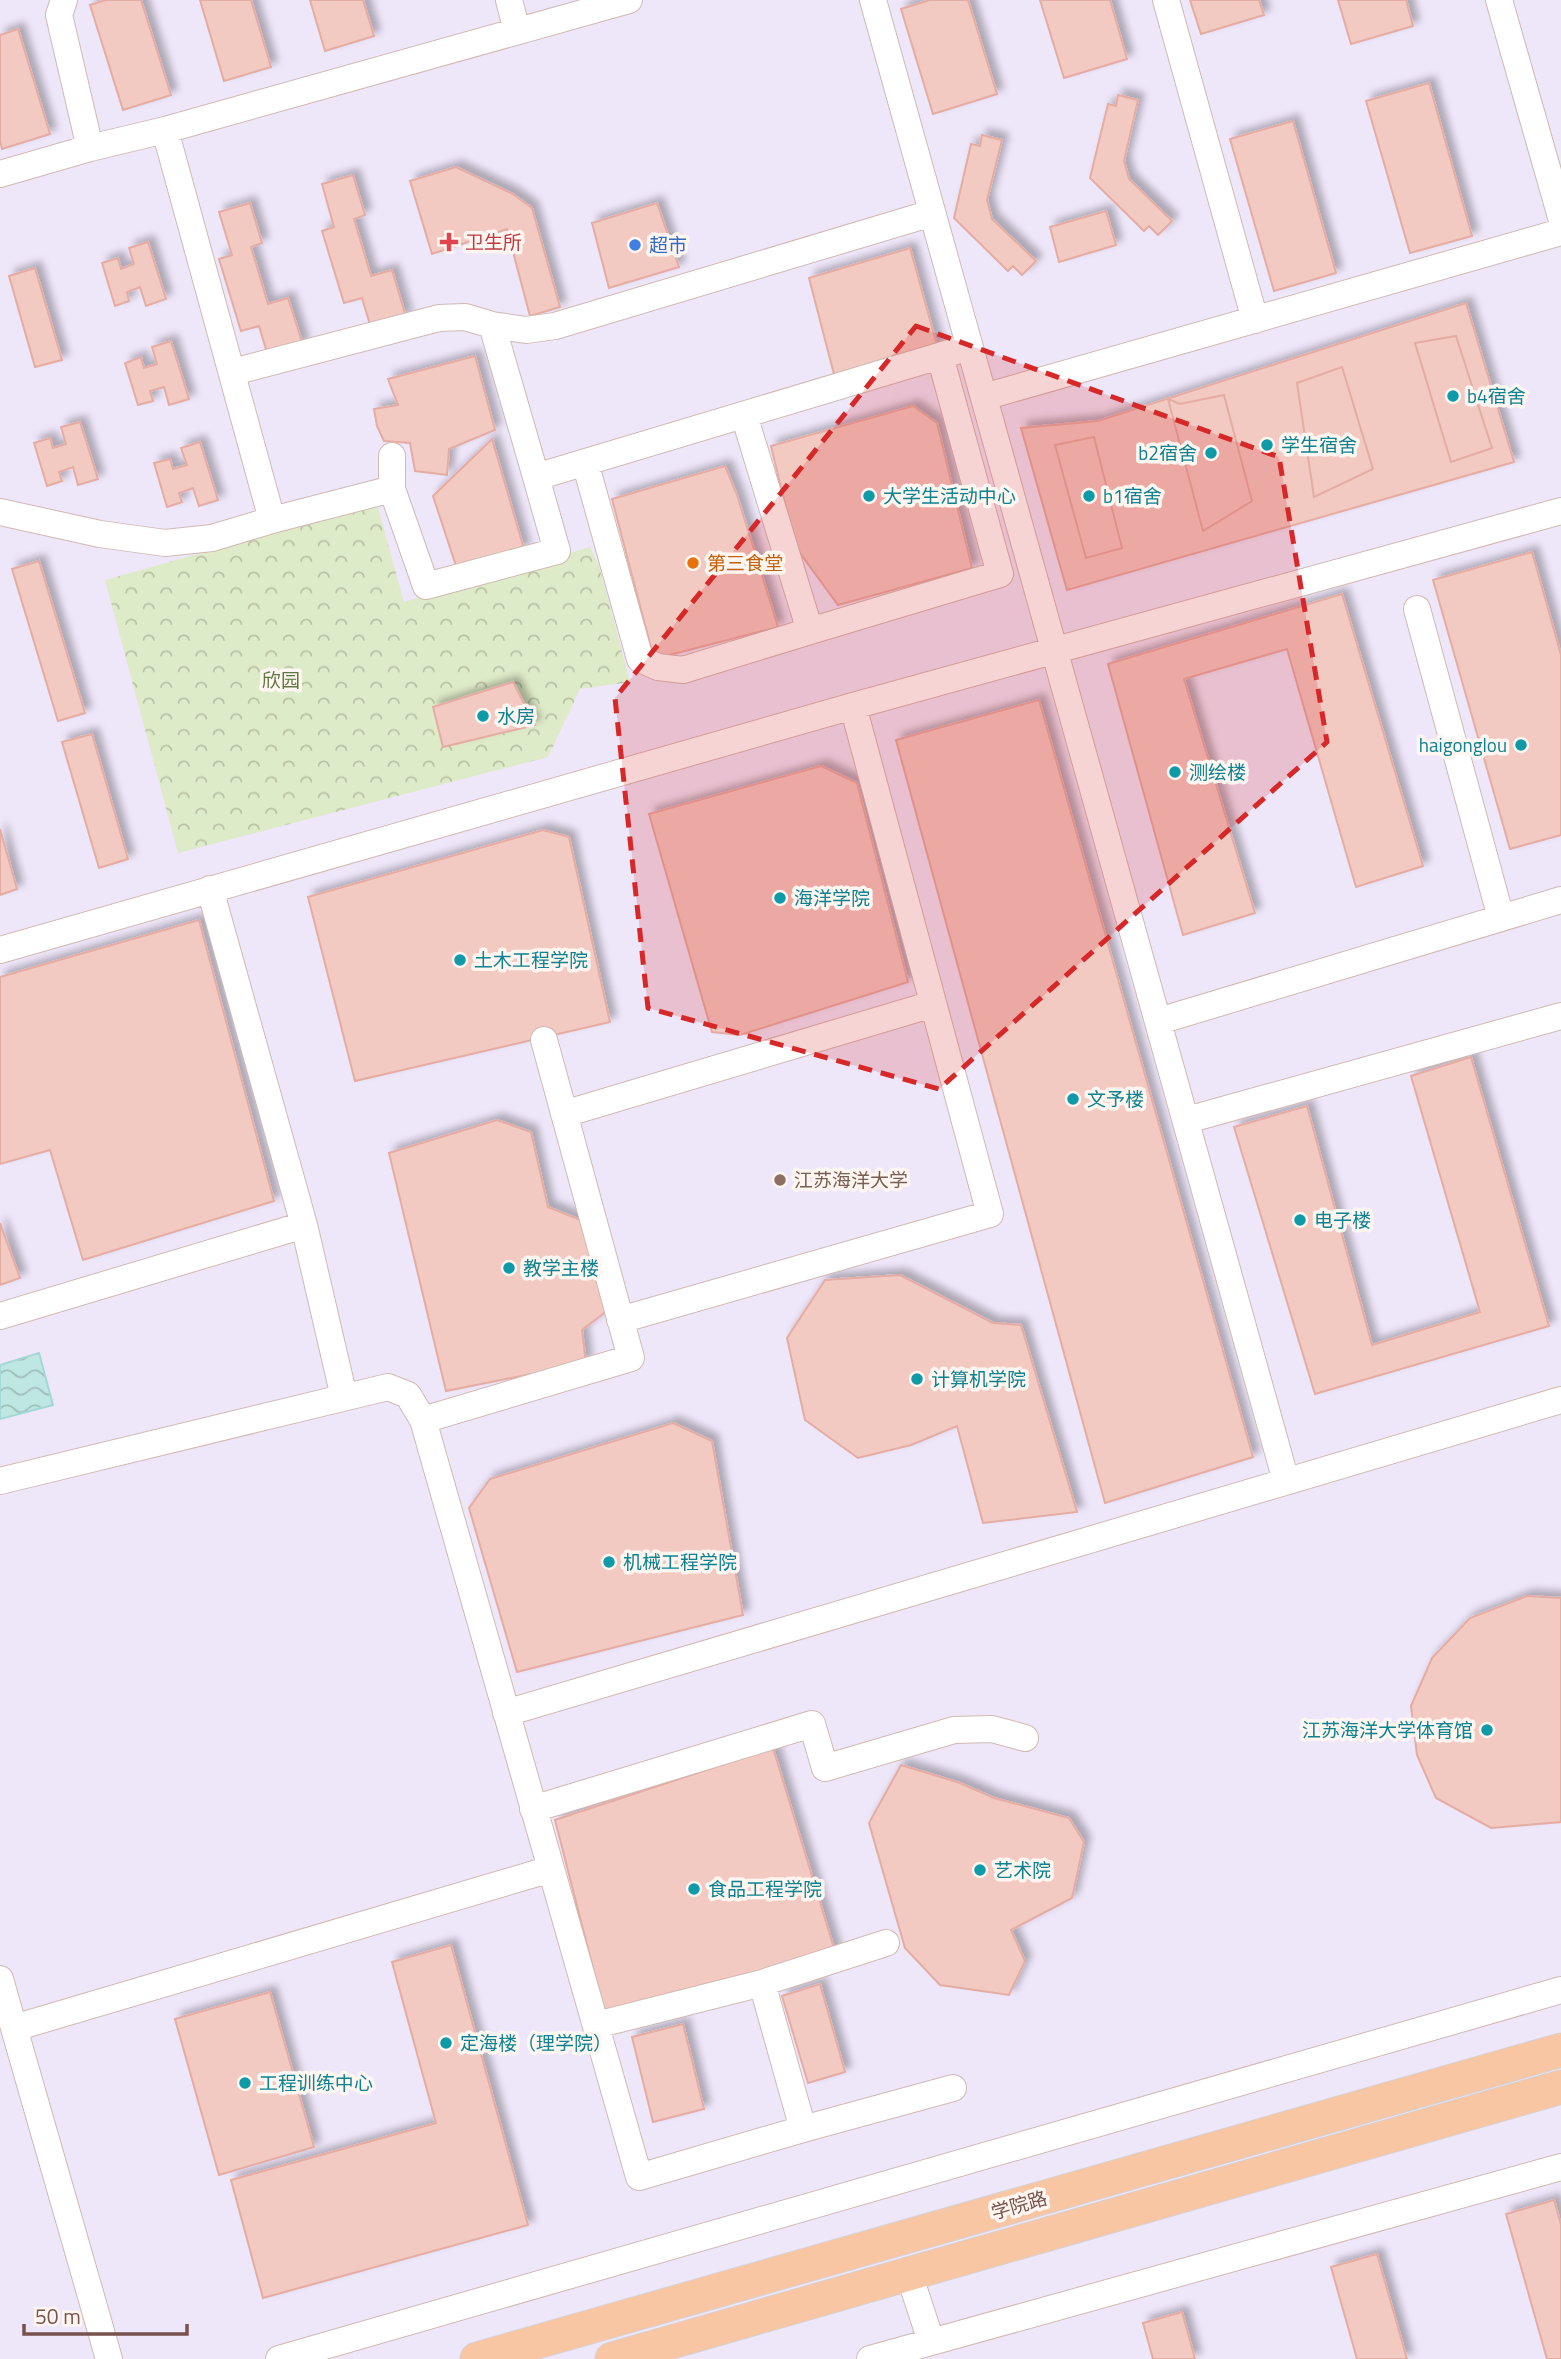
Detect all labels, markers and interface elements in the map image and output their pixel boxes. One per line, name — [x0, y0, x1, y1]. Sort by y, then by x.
place label: 卫生所 — [465, 227, 522, 256]
place label: 超市 — [649, 230, 687, 259]
marker: 卫生所 — [439, 232, 459, 252]
marker: 超市 — [627, 237, 643, 253]
place label: b4宿舍 — [1467, 381, 1526, 410]
marker: b4宿舍 — [1445, 388, 1461, 404]
place label: 学生宿舍 — [1281, 430, 1357, 459]
marker: 学生宿舍 — [1259, 437, 1275, 453]
place label: b2宿舍 — [1138, 438, 1197, 467]
marker: b2宿舍 — [1203, 445, 1219, 461]
place label: 大学生活动中心 — [883, 481, 1016, 510]
place label: b1宿舍 — [1103, 481, 1162, 510]
marker: 大学生活动中心 — [861, 488, 877, 504]
marker: b1宿舍 — [1081, 488, 1097, 504]
place label: 第三食堂 — [707, 548, 783, 577]
marker: 第三食堂 — [685, 555, 701, 571]
park label: 欣园 — [262, 665, 300, 694]
place label: 水房 — [497, 701, 535, 730]
marker: 水房 — [475, 708, 491, 724]
place label: haigonglou — [1419, 730, 1507, 759]
marker: haigonglou — [1513, 737, 1529, 753]
place label: 测绘楼 — [1189, 757, 1246, 786]
marker: 测绘楼 — [1167, 764, 1183, 780]
place label: 海洋学院 — [794, 883, 870, 912]
marker: 海洋学院 — [772, 890, 788, 906]
place label: 土木工程学院 — [474, 945, 588, 974]
marker: 土木工程学院 — [452, 952, 468, 968]
place label: 文予楼 — [1087, 1084, 1144, 1113]
marker: 文予楼 — [1065, 1091, 1081, 1107]
place label: 江苏海洋大学 — [794, 1165, 908, 1194]
marker: 江苏海洋大学 — [772, 1172, 788, 1188]
place label: 电子楼 — [1314, 1205, 1371, 1234]
marker: 电子楼 — [1292, 1212, 1308, 1228]
place label: 教学主楼 — [523, 1253, 599, 1282]
marker: 教学主楼 — [501, 1260, 517, 1276]
place label: 计算机学院 — [931, 1364, 1026, 1393]
marker: 计算机学院 — [909, 1371, 925, 1387]
place label: 机械工程学院 — [623, 1547, 737, 1576]
marker: 机械工程学院 — [601, 1554, 617, 1570]
place label: 江苏海洋大学体育馆 — [1302, 1715, 1473, 1744]
marker: 江苏海洋大学体育馆 — [1479, 1722, 1495, 1738]
place label: 艺术院 — [994, 1855, 1051, 1884]
marker: 艺术院 — [972, 1862, 988, 1878]
place label: 食品工程学院 — [708, 1874, 822, 1903]
marker: 食品工程学院 — [686, 1881, 702, 1897]
place label: 定海楼（理学院） — [460, 2028, 612, 2057]
marker: 定海楼（理学院） — [438, 2035, 454, 2051]
place label: 工程训练中心 — [259, 2068, 373, 2097]
marker: 工程训练中心 — [237, 2075, 253, 2091]
street label: 学院路 — [987, 2183, 1050, 2226]
scale bar — [24, 2292, 187, 2336]
text: 50 m — [35, 2300, 81, 2332]

